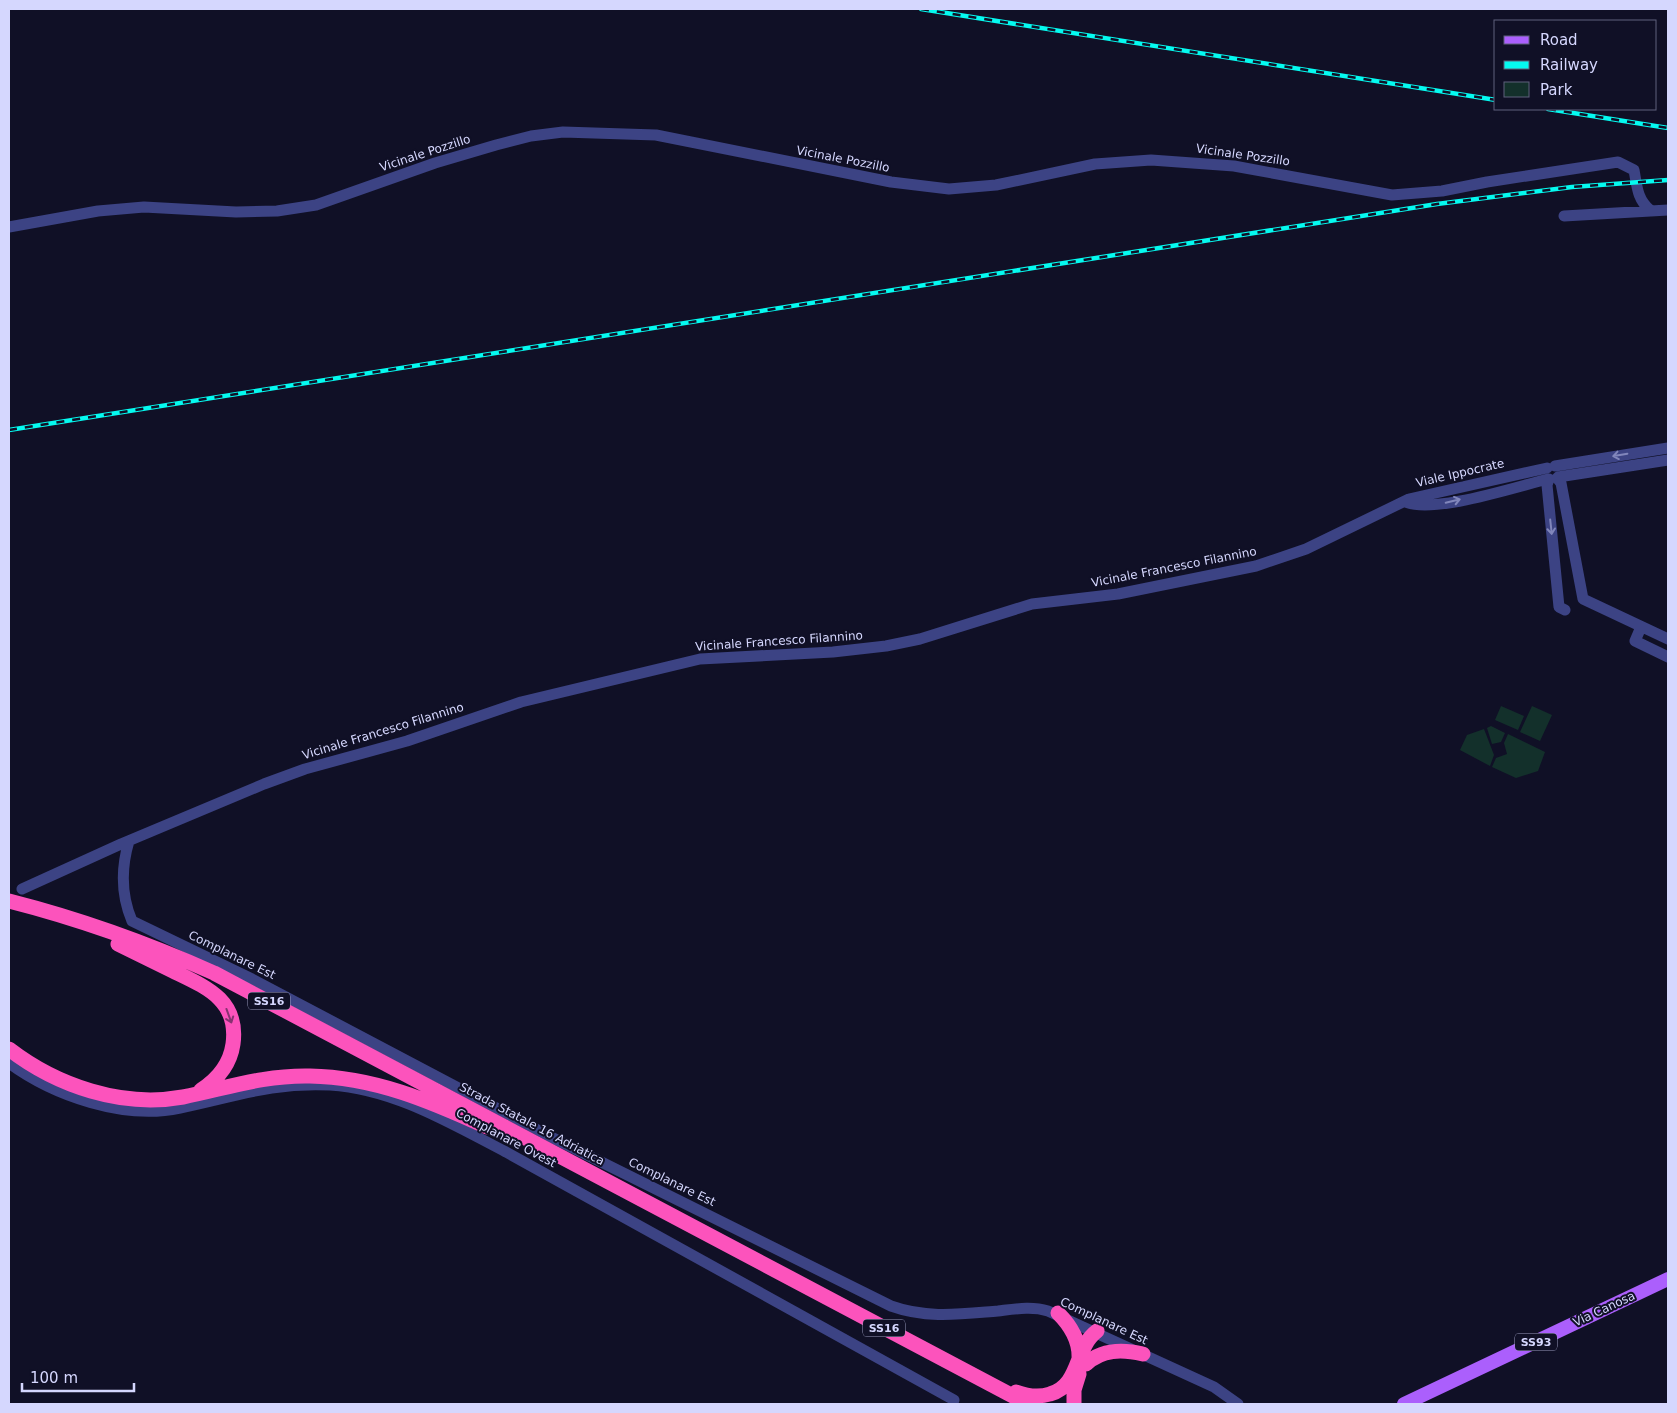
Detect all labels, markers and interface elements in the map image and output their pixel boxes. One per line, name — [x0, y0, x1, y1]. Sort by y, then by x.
legend — [1494, 20, 1657, 110]
text: Road — [1540, 31, 1578, 49]
text: Railway — [1540, 56, 1598, 74]
text: Park — [1540, 81, 1573, 99]
street label: Vicinale Pozzillo — [378, 132, 472, 174]
street label: Vicinale Pozzillo — [1195, 141, 1291, 169]
street label: Vicinale Pozzillo — [795, 143, 891, 175]
one-way arrow — [1612, 450, 1628, 460]
street label: Viale Ippocrate — [1414, 456, 1506, 490]
one-way arrow — [1444, 496, 1460, 505]
one-way arrow — [1547, 519, 1556, 535]
street label: Vicinale Francesco Filannino — [1090, 544, 1258, 590]
street label: Vicinale Francesco Filannino — [695, 628, 863, 654]
street label: Vicinale Francesco Filannino — [301, 700, 465, 762]
street label: Complanare Est — [186, 928, 278, 982]
road number: SS16 — [248, 992, 290, 1009]
one-way arrow — [225, 1008, 234, 1023]
street label: Strada Statale 16 Adriatica — [457, 1080, 607, 1168]
street label: Complanare Ovest — [454, 1106, 559, 1170]
street label: Complanare Est — [626, 1155, 718, 1209]
street label: Via Canosa — [1571, 1289, 1637, 1329]
street label: Complanare Est — [1058, 1295, 1150, 1348]
road number: SS16 — [863, 1320, 905, 1336]
road number: SS93 — [1515, 1334, 1557, 1350]
scale bar — [22, 1360, 135, 1392]
text: 100 m — [30, 1369, 78, 1387]

